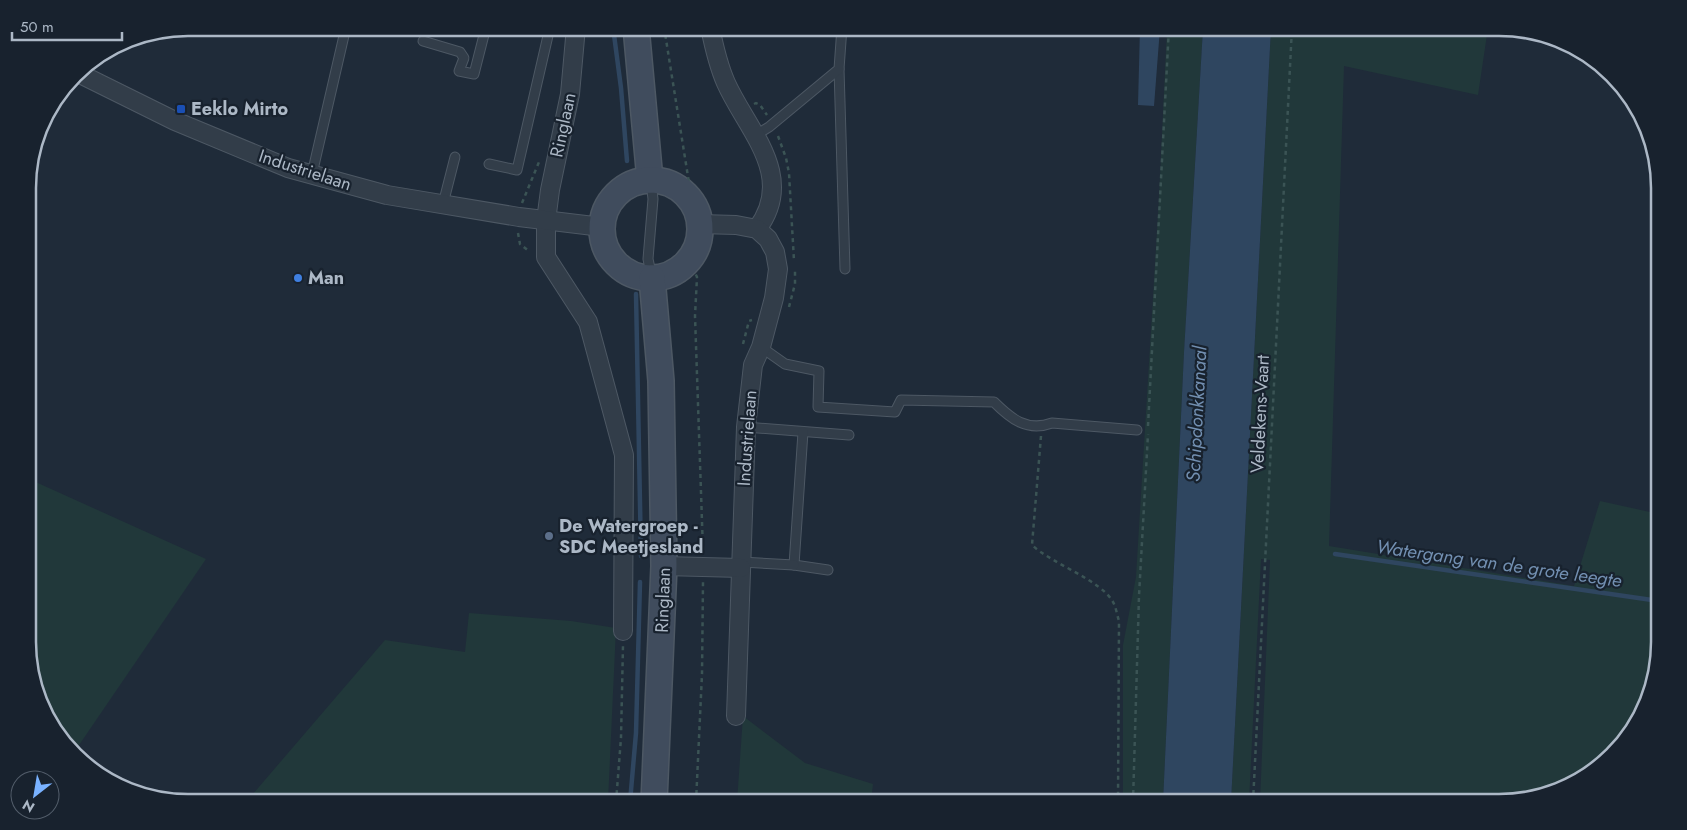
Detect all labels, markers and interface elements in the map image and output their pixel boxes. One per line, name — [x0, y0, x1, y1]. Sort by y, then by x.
scale bar — [12, 10, 122, 42]
text: 50 m — [20, 16, 54, 38]
street label: Ringlaan — [543, 90, 583, 160]
place label: Eeklo Mirto — [191, 96, 289, 122]
marker: Eeklo Mirto — [175, 103, 187, 115]
street label: Industrielaan — [255, 143, 355, 197]
place label: Man — [308, 265, 344, 291]
marker: Man — [292, 272, 304, 284]
water label: Schipdonkkanaal — [1179, 345, 1214, 483]
street label: Veldekens-Vaart — [1244, 353, 1276, 474]
street label: Industrielaan — [731, 389, 763, 487]
place label: De Watergroep - SDC Meetjesland — [559, 513, 703, 560]
marker: De Watergroep - SDC Meetjesland — [543, 530, 555, 542]
water label: Watergang van de grote leegte — [1375, 533, 1624, 594]
street label: Ringlaan — [649, 567, 677, 633]
north arrow — [10, 770, 60, 820]
text: N — [18, 795, 38, 818]

